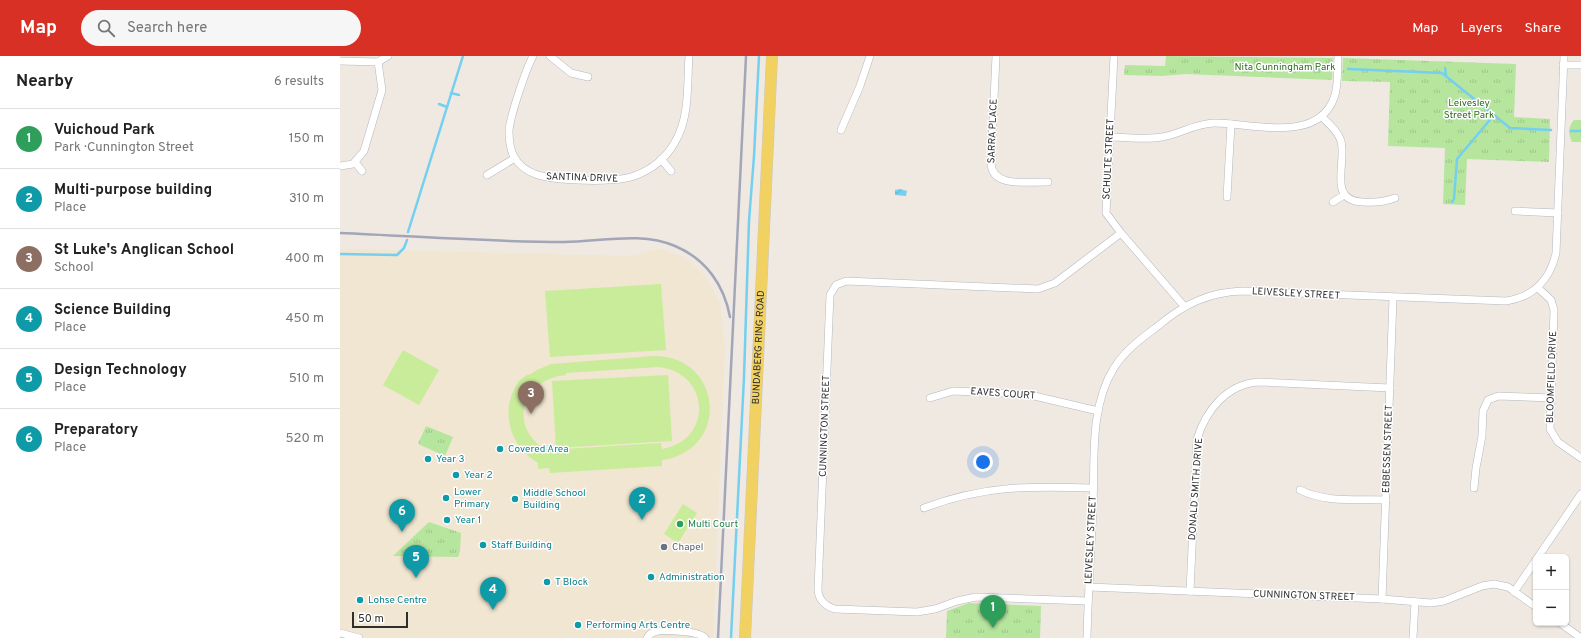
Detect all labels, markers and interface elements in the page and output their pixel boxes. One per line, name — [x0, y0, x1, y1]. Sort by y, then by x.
search box — [81, 10, 361, 46]
text: Map — [20, 16, 57, 40]
icon: search — [95, 17, 117, 39]
text: Search here — [127, 19, 207, 38]
text: Map — [1412, 20, 1438, 37]
text: Layers — [1460, 20, 1502, 37]
text: Share — [1524, 20, 1561, 37]
park label: Nita Cunningham Park — [1235, 61, 1335, 74]
text: Nearby — [16, 71, 73, 93]
text: 6 results — [274, 74, 324, 90]
park label: Leivesley Street Park — [1444, 97, 1494, 122]
street label: SARRA PLACE — [985, 98, 1001, 164]
street label: SCHULTE STREET — [1100, 118, 1118, 200]
text: Vuichoud Park — [54, 121, 155, 140]
text: 1 — [26, 131, 32, 147]
text: 150 m — [289, 131, 324, 147]
text: Park · Cunnington Street — [54, 140, 194, 156]
street label: SANTINA DRIVE — [546, 170, 618, 186]
text: Multi-purpose building — [54, 181, 212, 200]
text: 2 — [25, 191, 33, 207]
text: 310 m — [289, 191, 324, 207]
text: Place — [54, 200, 86, 216]
text: St Luke's Anglican School — [54, 241, 234, 260]
text: 3 — [25, 251, 33, 267]
text: 400 m — [285, 251, 324, 267]
text: School — [54, 260, 94, 276]
street label: LEIVESLEY STREET — [1252, 285, 1341, 303]
street label: BUNDABERG RING ROAD — [749, 290, 768, 405]
text: Science Building — [54, 301, 171, 320]
text: 4 — [25, 311, 33, 327]
text: 450 m — [285, 311, 324, 327]
text: Place — [54, 320, 86, 336]
street label: BLOOMFIELD DRIVE — [1544, 331, 1560, 423]
text: Design Technology — [54, 361, 187, 380]
text: 5 — [25, 371, 33, 387]
text: 510 m — [289, 371, 324, 387]
street label: CUNNINGTON STREET — [817, 375, 833, 477]
text: Place — [54, 380, 86, 396]
pin: 3 — [518, 381, 544, 414]
street label: EAVES COURT — [970, 385, 1036, 403]
street label: EBBESSEN STREET — [1380, 405, 1396, 493]
text: Preparatory — [54, 421, 138, 440]
text: 6 — [25, 431, 33, 447]
text: 520 m — [286, 431, 324, 447]
street label: DONALD SMITH DRIVE — [1186, 437, 1206, 541]
text: Place — [54, 440, 86, 456]
place label: Covered Area — [508, 443, 568, 456]
marker: Covered Area — [495, 444, 505, 454]
your location — [973, 452, 993, 472]
place label: Year 3 — [436, 453, 464, 466]
marker: Year 3 — [423, 454, 433, 464]
place label: Year 2 — [464, 469, 493, 482]
marker: Year 2 — [451, 470, 461, 480]
place label: Lower Primary — [454, 486, 490, 511]
place label: Middle School Building — [523, 487, 586, 512]
pin: 2 — [629, 487, 655, 520]
marker: Lower Primary — [441, 493, 451, 503]
marker: Middle School Building — [510, 494, 520, 504]
street label: LEIVESLEY STREET — [1082, 495, 1100, 584]
pin: 6 — [389, 499, 415, 532]
place label: Year 1 — [455, 514, 481, 527]
marker: Year 1 — [442, 515, 452, 525]
place label: Multi Court — [688, 518, 739, 531]
marker: Multi Court — [675, 519, 685, 529]
place label: Staff Building — [491, 539, 552, 552]
marker: Staff Building — [478, 540, 488, 550]
place label: Chapel — [672, 541, 703, 554]
marker: Chapel — [659, 542, 669, 552]
pin: 5 — [403, 545, 429, 578]
map controls — [1533, 554, 1569, 626]
button: + — [1533, 554, 1569, 590]
place label: Administration — [659, 571, 725, 584]
marker: Administration — [646, 572, 656, 582]
place label: T Block — [555, 576, 588, 589]
pin: 4 — [480, 577, 506, 610]
marker: T Block — [542, 577, 552, 587]
street label: CUNNINGTON STREET — [1253, 588, 1355, 604]
button: − — [1533, 590, 1569, 626]
place label: Lohse Centre — [368, 594, 427, 607]
marker: Lohse Centre — [355, 595, 365, 605]
pin: 1 — [980, 595, 1006, 628]
scale bar — [352, 610, 408, 629]
text: 50 m — [358, 612, 384, 626]
place label: Performing Arts Centre — [586, 619, 690, 632]
marker: Performing Arts Centre — [573, 620, 583, 630]

